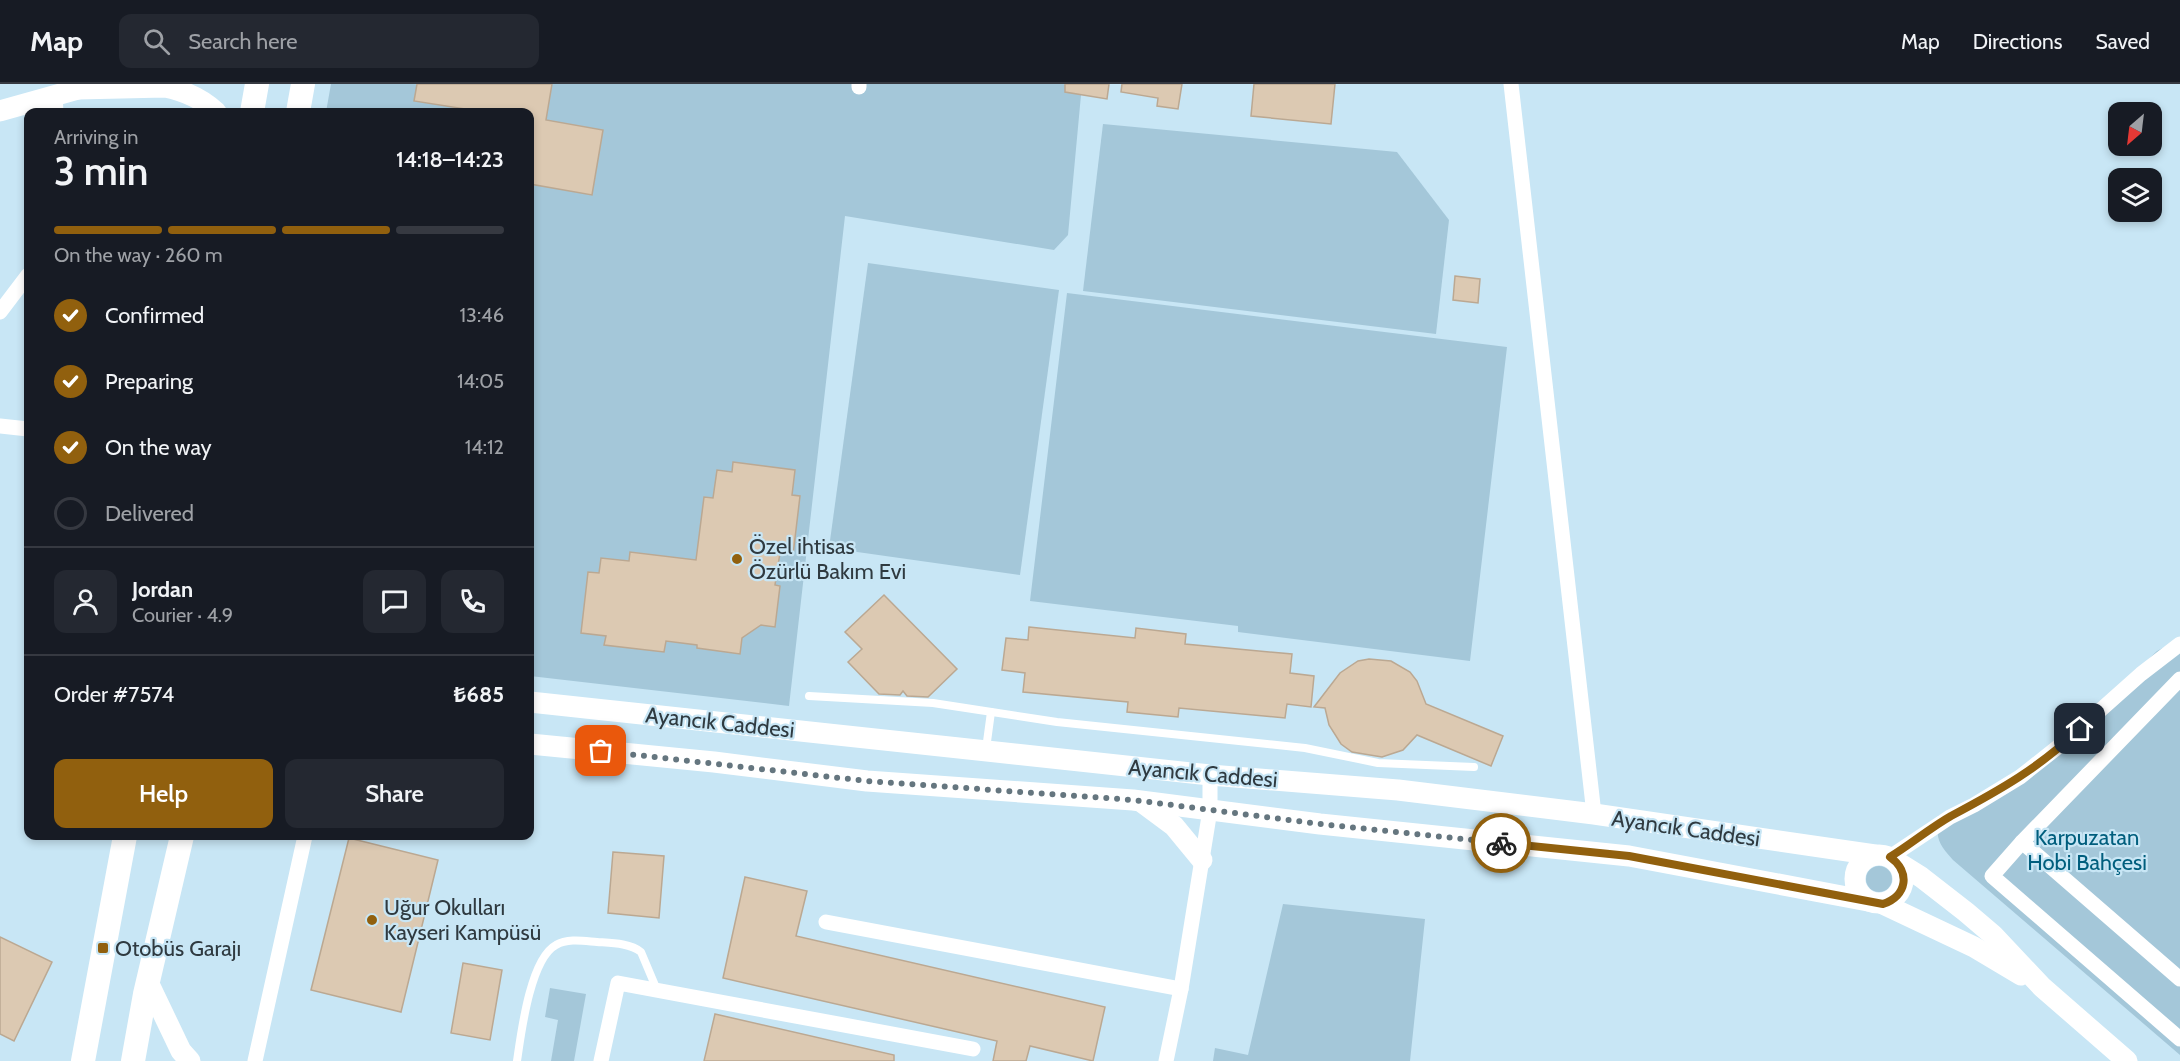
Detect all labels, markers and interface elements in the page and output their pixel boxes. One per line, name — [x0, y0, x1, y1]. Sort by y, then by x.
search box — [119, 14, 539, 68]
text: Map — [30, 24, 83, 58]
icon: search — [140, 25, 173, 58]
text: Search here — [188, 28, 297, 55]
text: Map — [1901, 29, 1940, 54]
text: Directions — [1973, 29, 2062, 54]
text: Saved — [2095, 29, 2150, 54]
north arrow — [2108, 102, 2162, 156]
map controls — [2108, 102, 2162, 222]
text: Arriving in — [54, 125, 138, 149]
text: 14:18–14:23 — [396, 146, 504, 173]
text: 3 min — [54, 147, 148, 195]
button: layers — [2108, 168, 2162, 222]
text: On the way · 260 m — [54, 243, 223, 267]
icon: check — [54, 299, 87, 332]
text: Confirmed — [105, 302, 204, 329]
text: 13:46 — [460, 303, 504, 327]
icon: check — [54, 365, 87, 398]
text: Preparing — [105, 368, 193, 395]
text: 14:05 — [457, 369, 504, 393]
icon: check — [54, 431, 87, 464]
text: On the way — [105, 434, 212, 461]
text: 14:12 — [465, 435, 504, 459]
text: Delivered — [105, 500, 194, 527]
place label: Özel ihtisas Özürlü Bakım Evi — [749, 533, 906, 585]
marker: Özel ihtisas Özürlü Bakım Evi — [730, 552, 744, 566]
button: person — [54, 570, 117, 633]
button: chat — [363, 570, 426, 633]
button: phone — [441, 570, 504, 633]
text: Jordan — [132, 576, 193, 603]
text: Courier · 4.9 — [132, 603, 233, 627]
text: Order #7574 — [54, 681, 174, 708]
text: ₺685 — [453, 681, 504, 708]
street label: Ayancık Caddesi — [644, 701, 796, 744]
pin — [2054, 703, 2105, 754]
icon: home — [2063, 712, 2096, 745]
pin — [575, 725, 626, 776]
icon: bag — [584, 734, 617, 767]
street label: Ayancık Caddesi — [1127, 754, 1279, 793]
button: Help — [54, 759, 273, 828]
button: Share — [285, 759, 504, 828]
street label: Ayancık Caddesi — [1610, 805, 1762, 852]
courier — [1471, 813, 1531, 873]
park label: Karpuzatan Hobi Bahçesi — [2027, 824, 2147, 876]
icon: bike — [1485, 827, 1518, 860]
place label: Uğur Okulları Kayseri Kampüsü — [384, 894, 541, 946]
marker: Uğur Okulları Kayseri Kampüsü — [365, 913, 379, 927]
place label: Otobüs Garajı — [115, 935, 241, 962]
marker: Otobüs Garajı — [96, 941, 110, 955]

